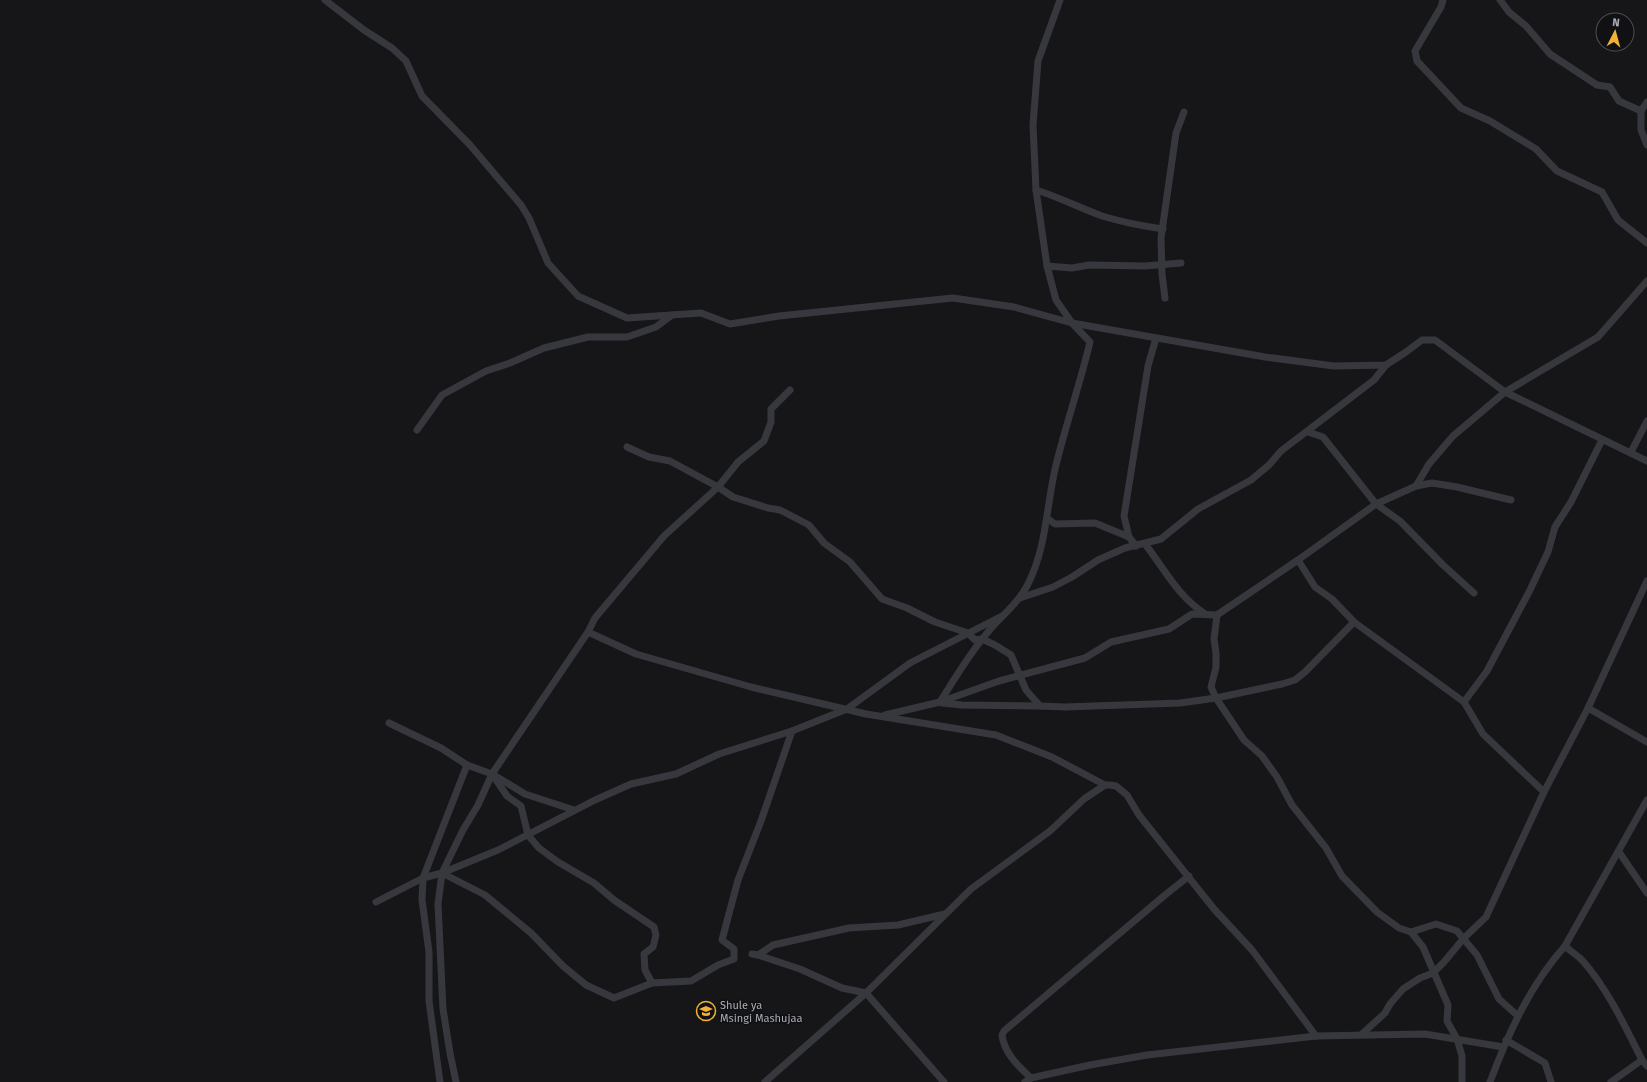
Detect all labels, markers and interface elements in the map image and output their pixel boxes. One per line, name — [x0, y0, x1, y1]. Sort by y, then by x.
north arrow — [1595, 12, 1635, 52]
text: N — [1612, 16, 1620, 29]
place label: Shule ya Msingi Mashujaa — [720, 999, 802, 1025]
school or university icon: Shule ya Msingi Mashujaa — [695, 1000, 717, 1022]

